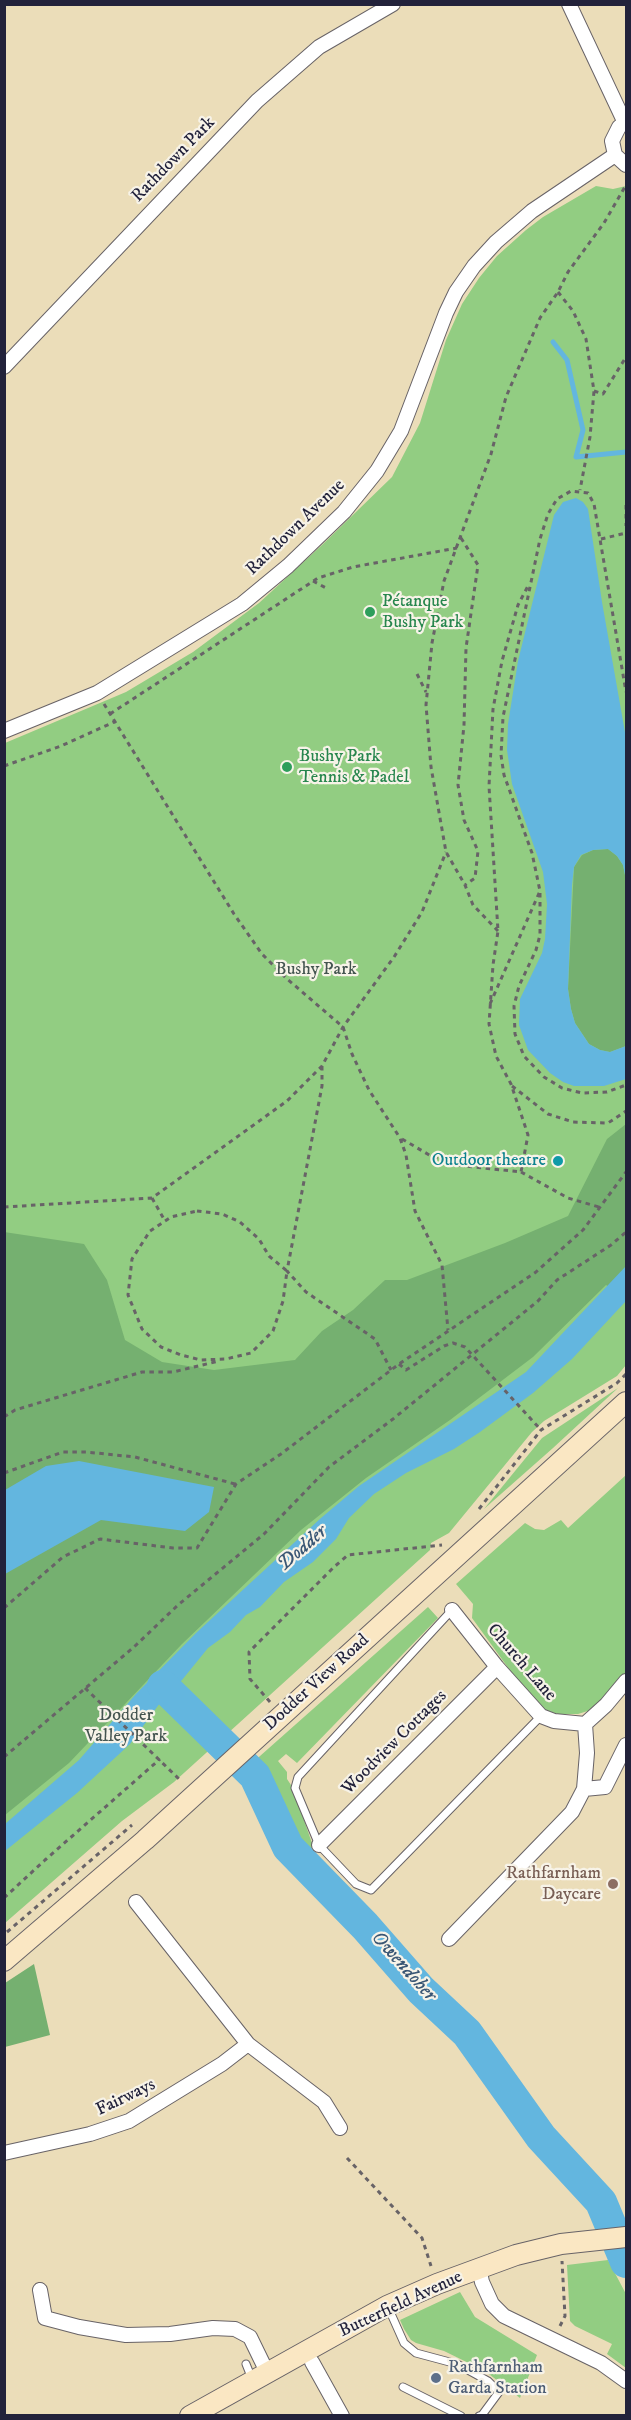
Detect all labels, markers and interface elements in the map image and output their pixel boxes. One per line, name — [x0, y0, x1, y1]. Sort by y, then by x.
street label: Rathdown Park — [128, 113, 220, 207]
street label: Rathdown Avenue — [242, 475, 350, 581]
place label: Pétanque Bushy Park — [382, 591, 463, 634]
marker: Pétanque Bushy Park — [363, 605, 377, 619]
place label: Bushy Park Tennis & Padel — [299, 746, 409, 789]
marker: Bushy Park Tennis & Padel — [280, 760, 294, 774]
park label: Bushy Park — [275, 959, 357, 981]
place label: Outdoor theatre — [432, 1150, 546, 1172]
marker: Outdoor theatre — [551, 1154, 565, 1168]
water label: Dodder — [273, 1521, 333, 1577]
street label: Church Lane — [482, 1620, 560, 1706]
street label: Dodder View Road — [260, 1630, 374, 1736]
street label: Woodview Cottages — [338, 1686, 452, 1800]
park label: Dodder Valley Park — [85, 1705, 167, 1748]
place label: Rathfarnham Daycare — [506, 1863, 601, 1906]
marker: Rathfarnham Daycare — [606, 1877, 620, 1891]
water label: Owendoher — [365, 1927, 441, 2007]
street label: Fairways — [93, 2074, 159, 2122]
street label: Butterfield Avenue — [336, 2267, 466, 2343]
place label: Rathfarnham Garda Station — [448, 2357, 547, 2400]
marker: Rathfarnham Garda Station — [429, 2371, 443, 2385]

